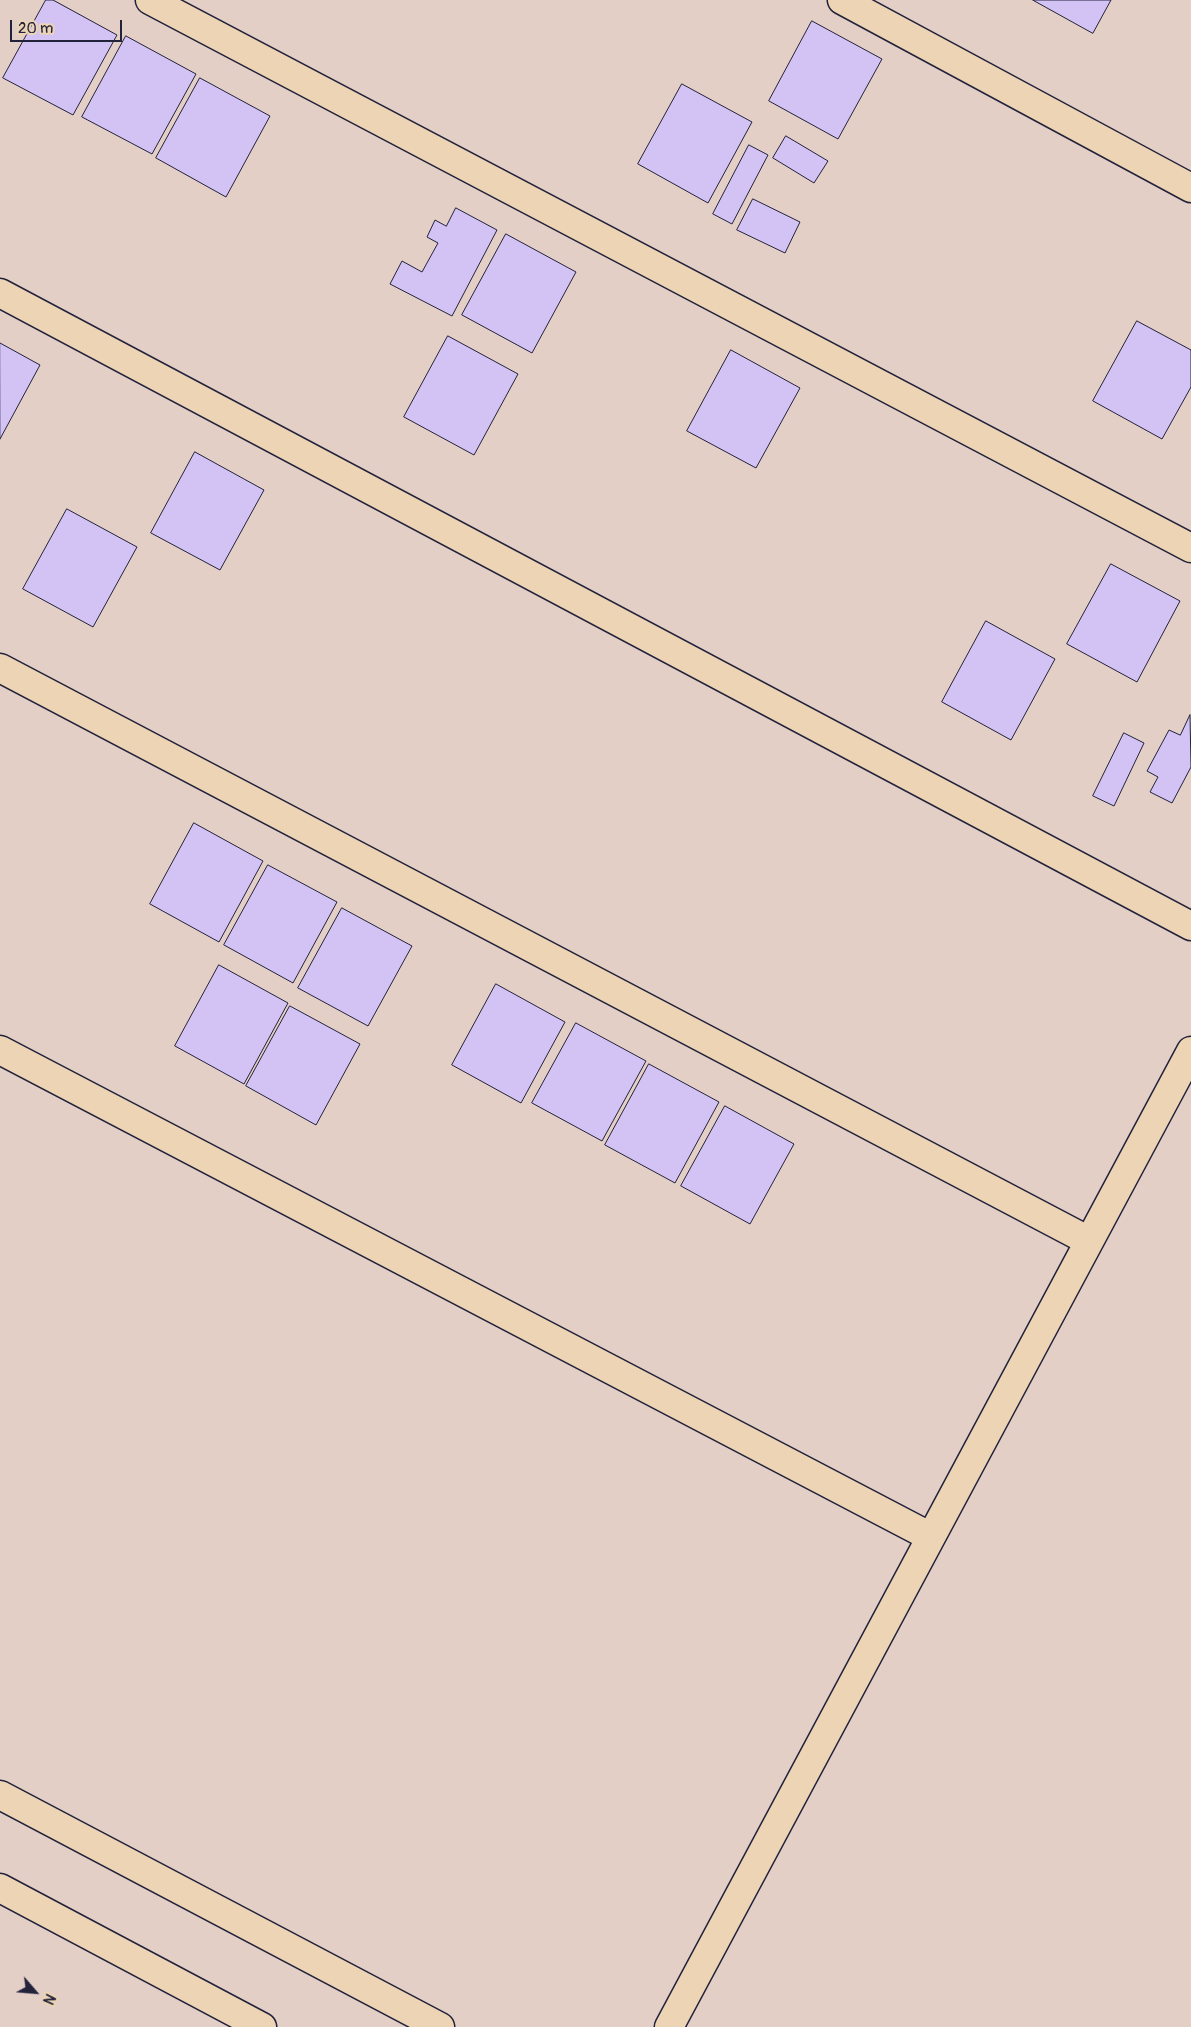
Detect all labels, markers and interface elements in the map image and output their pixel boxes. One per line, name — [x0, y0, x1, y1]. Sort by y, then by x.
scale bar — [12, 10, 125, 42]
text: 20 m — [18, 19, 53, 38]
north arrow — [10, 1967, 60, 2017]
text: N — [39, 1991, 59, 2007]

